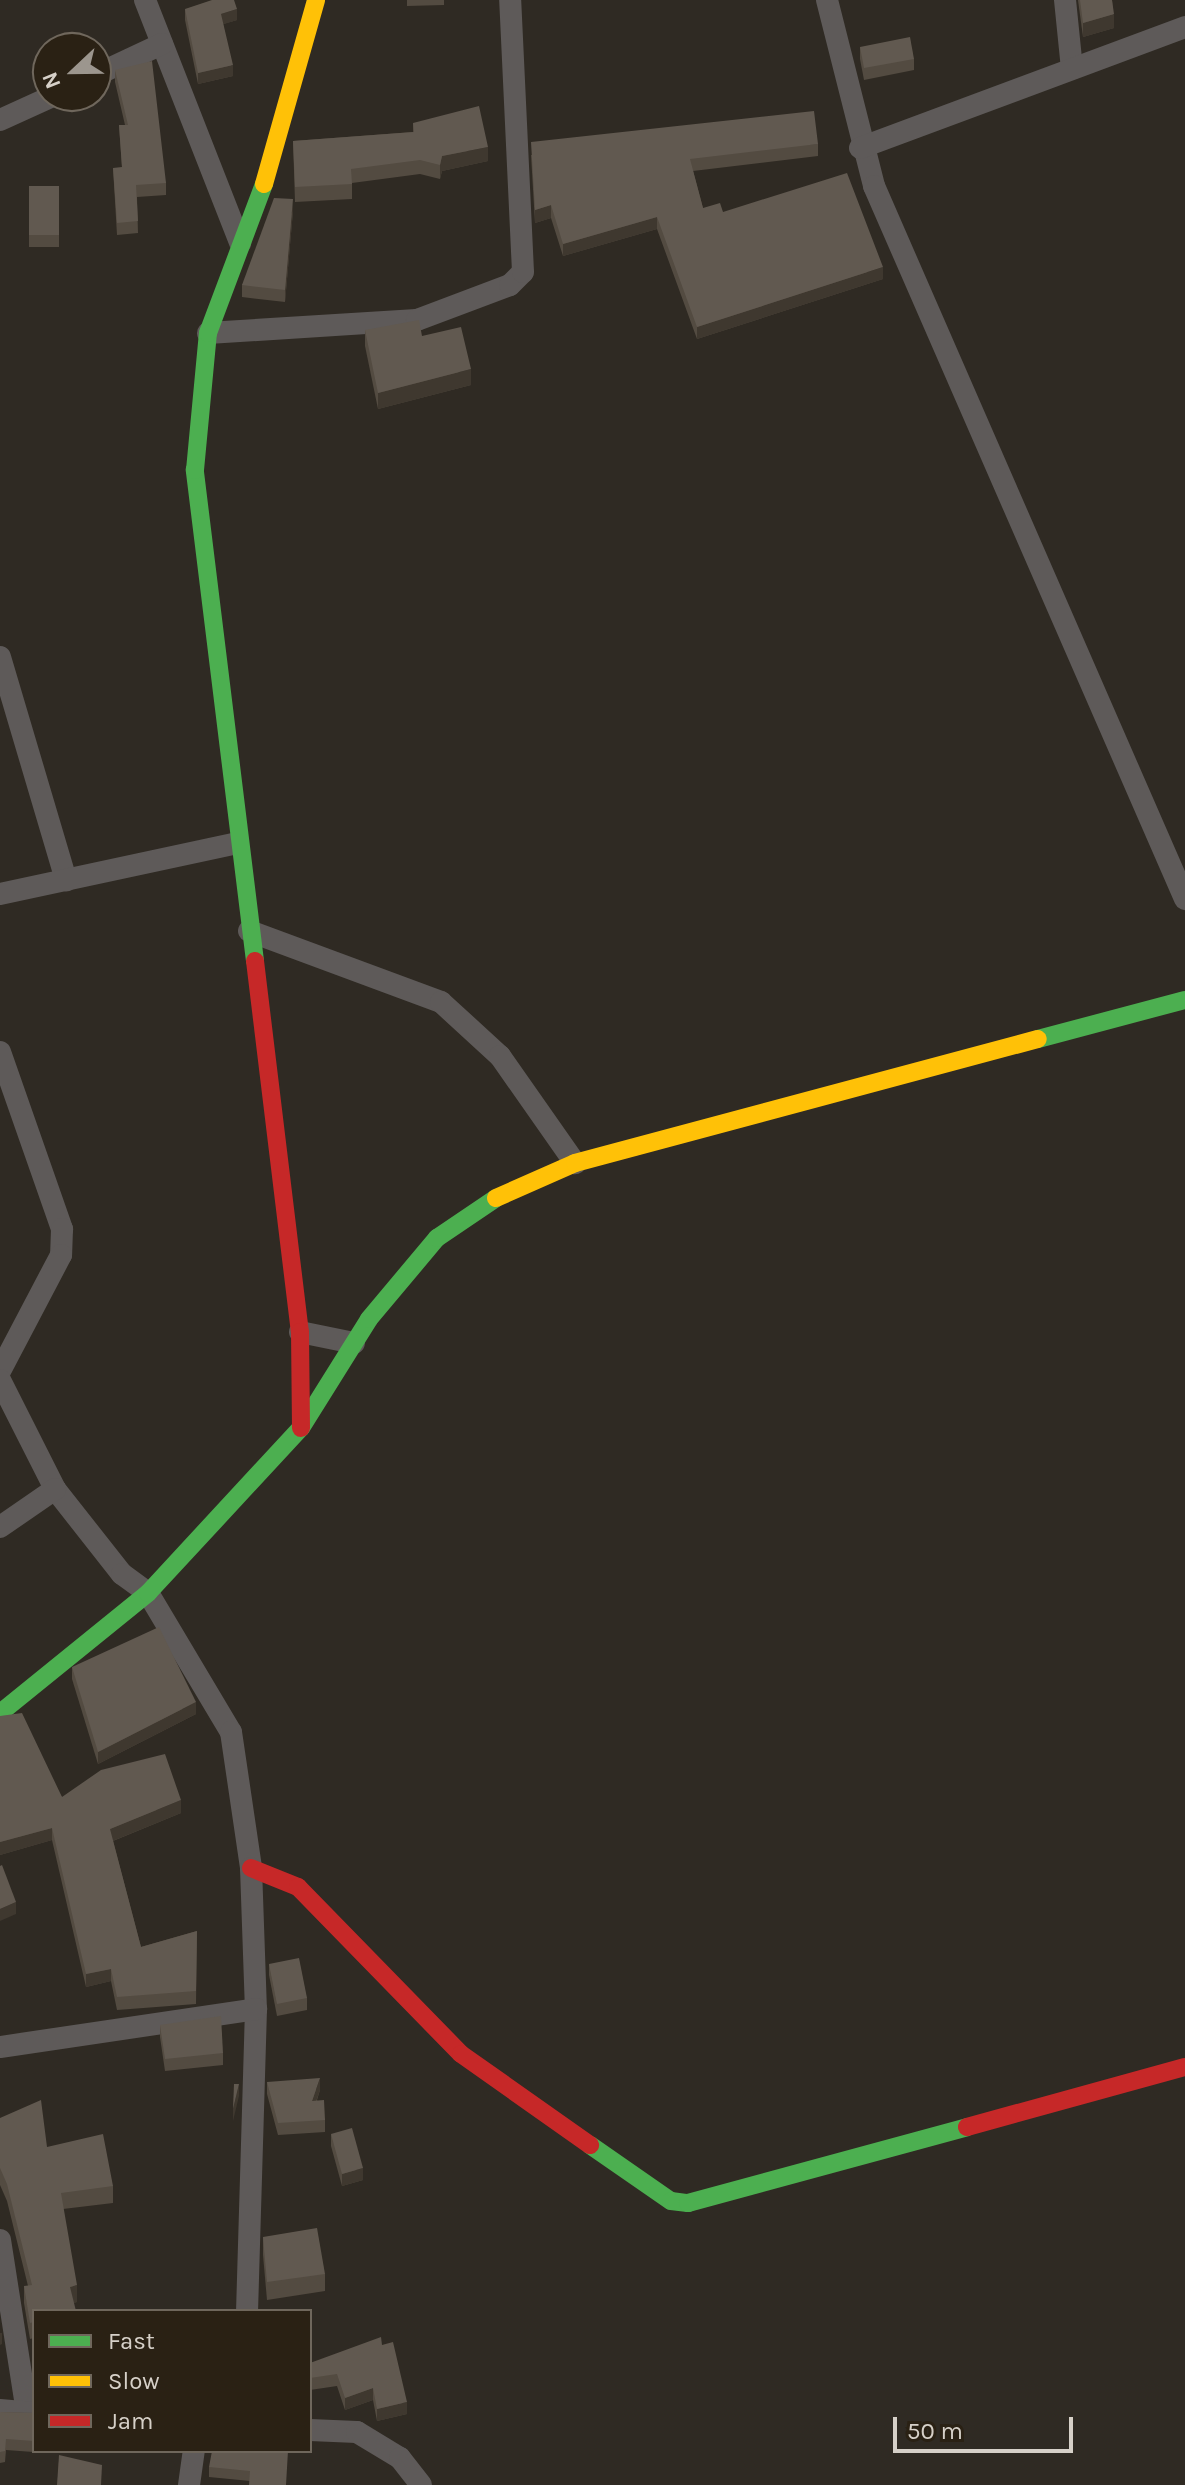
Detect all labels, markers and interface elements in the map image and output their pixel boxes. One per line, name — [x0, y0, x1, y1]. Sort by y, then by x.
north arrow — [32, 32, 112, 112]
text: N — [37, 68, 67, 92]
legend — [32, 2309, 312, 2453]
text: Fast — [108, 2327, 155, 2355]
text: Slow — [108, 2367, 160, 2395]
scale bar — [897, 2401, 1077, 2451]
text: Jam — [108, 2407, 153, 2435]
text: 50 m — [907, 2417, 963, 2445]

